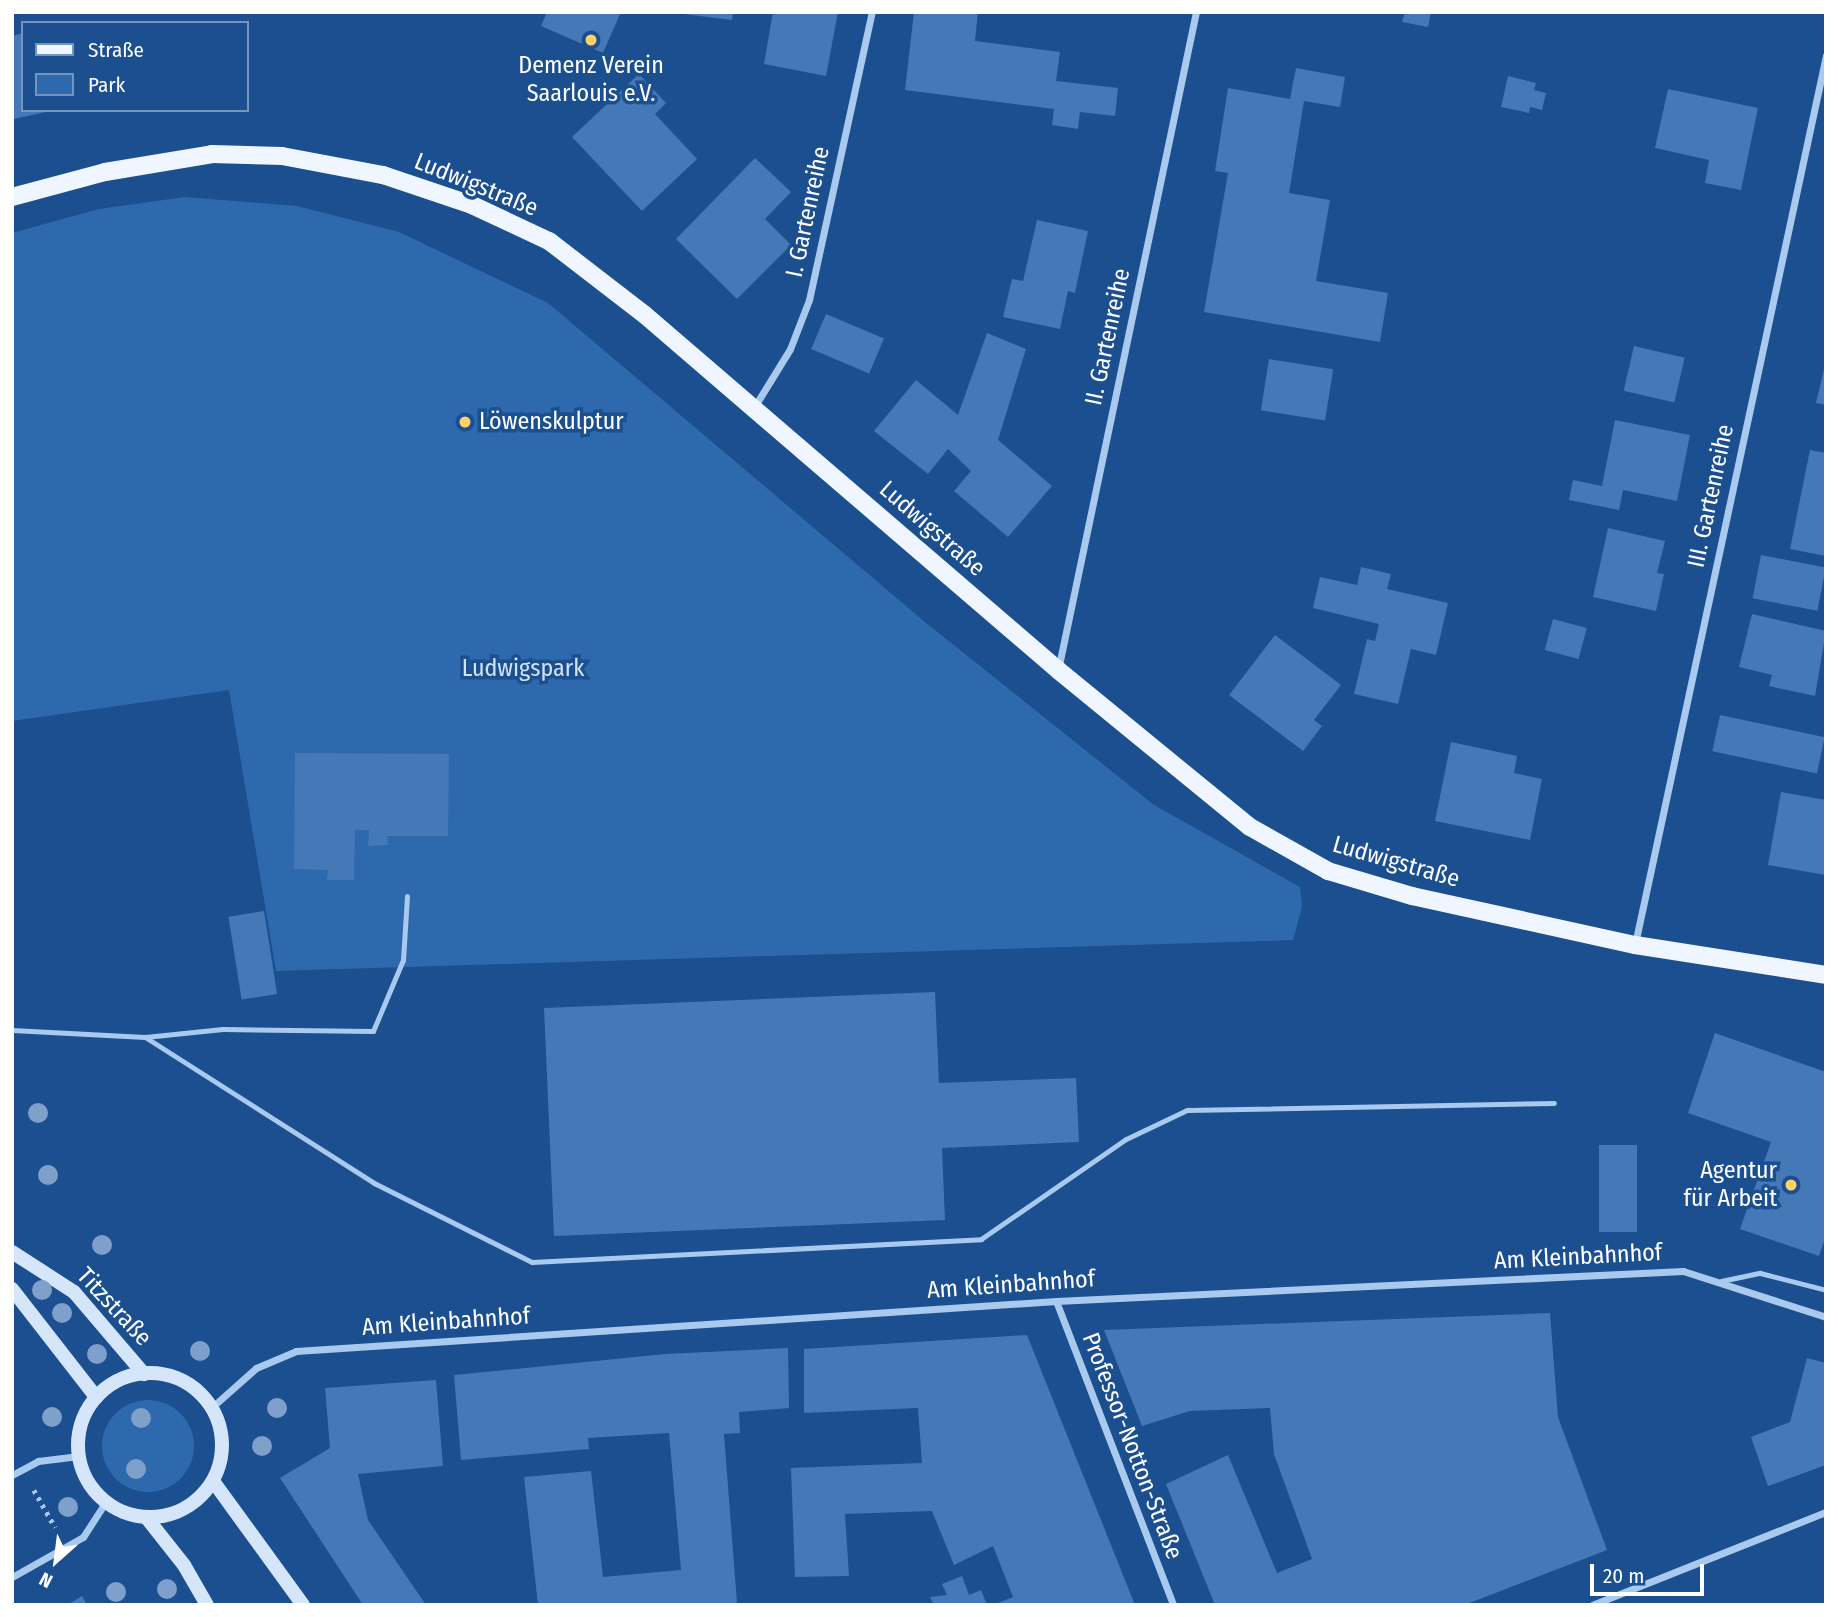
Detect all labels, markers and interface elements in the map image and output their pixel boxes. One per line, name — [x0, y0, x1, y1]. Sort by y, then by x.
legend — [21, 21, 248, 112]
marker: Demenz Verein Saarlouis e.V. — [583, 32, 599, 48]
text: Straße — [88, 37, 144, 63]
place label: Demenz Verein Saarlouis e.V. — [518, 52, 664, 108]
text: Park — [88, 72, 125, 98]
street label: I. Gartenreihe — [780, 144, 836, 280]
street label: Ludwigstraße — [410, 147, 542, 223]
street label: II. Gartenreihe — [1079, 266, 1137, 408]
place label: Löwenskulptur — [479, 408, 624, 436]
marker: Löwenskulptur — [457, 414, 473, 430]
street label: III. Gartenreihe — [1682, 422, 1740, 570]
street label: Ludwigstraße — [873, 475, 991, 583]
park label: Ludwigspark — [462, 655, 584, 683]
street label: Ludwigstraße — [1329, 830, 1463, 894]
place label: Agentur für Arbeit — [1684, 1157, 1777, 1213]
marker: Agentur für Arbeit — [1783, 1177, 1799, 1193]
street label: Am Kleinbahnhof — [1493, 1238, 1663, 1276]
street label: Titzstraße — [71, 1262, 157, 1352]
street label: Am Kleinbahnhof — [926, 1265, 1096, 1305]
street label: Am Kleinbahnhof — [361, 1302, 531, 1342]
street label: Professor-Notton-Straße — [1076, 1329, 1188, 1563]
north arrow — [21, 1526, 91, 1596]
scale bar — [1593, 1550, 1707, 1594]
text: 20 m — [1603, 1563, 1644, 1589]
text: N — [35, 1567, 56, 1593]

